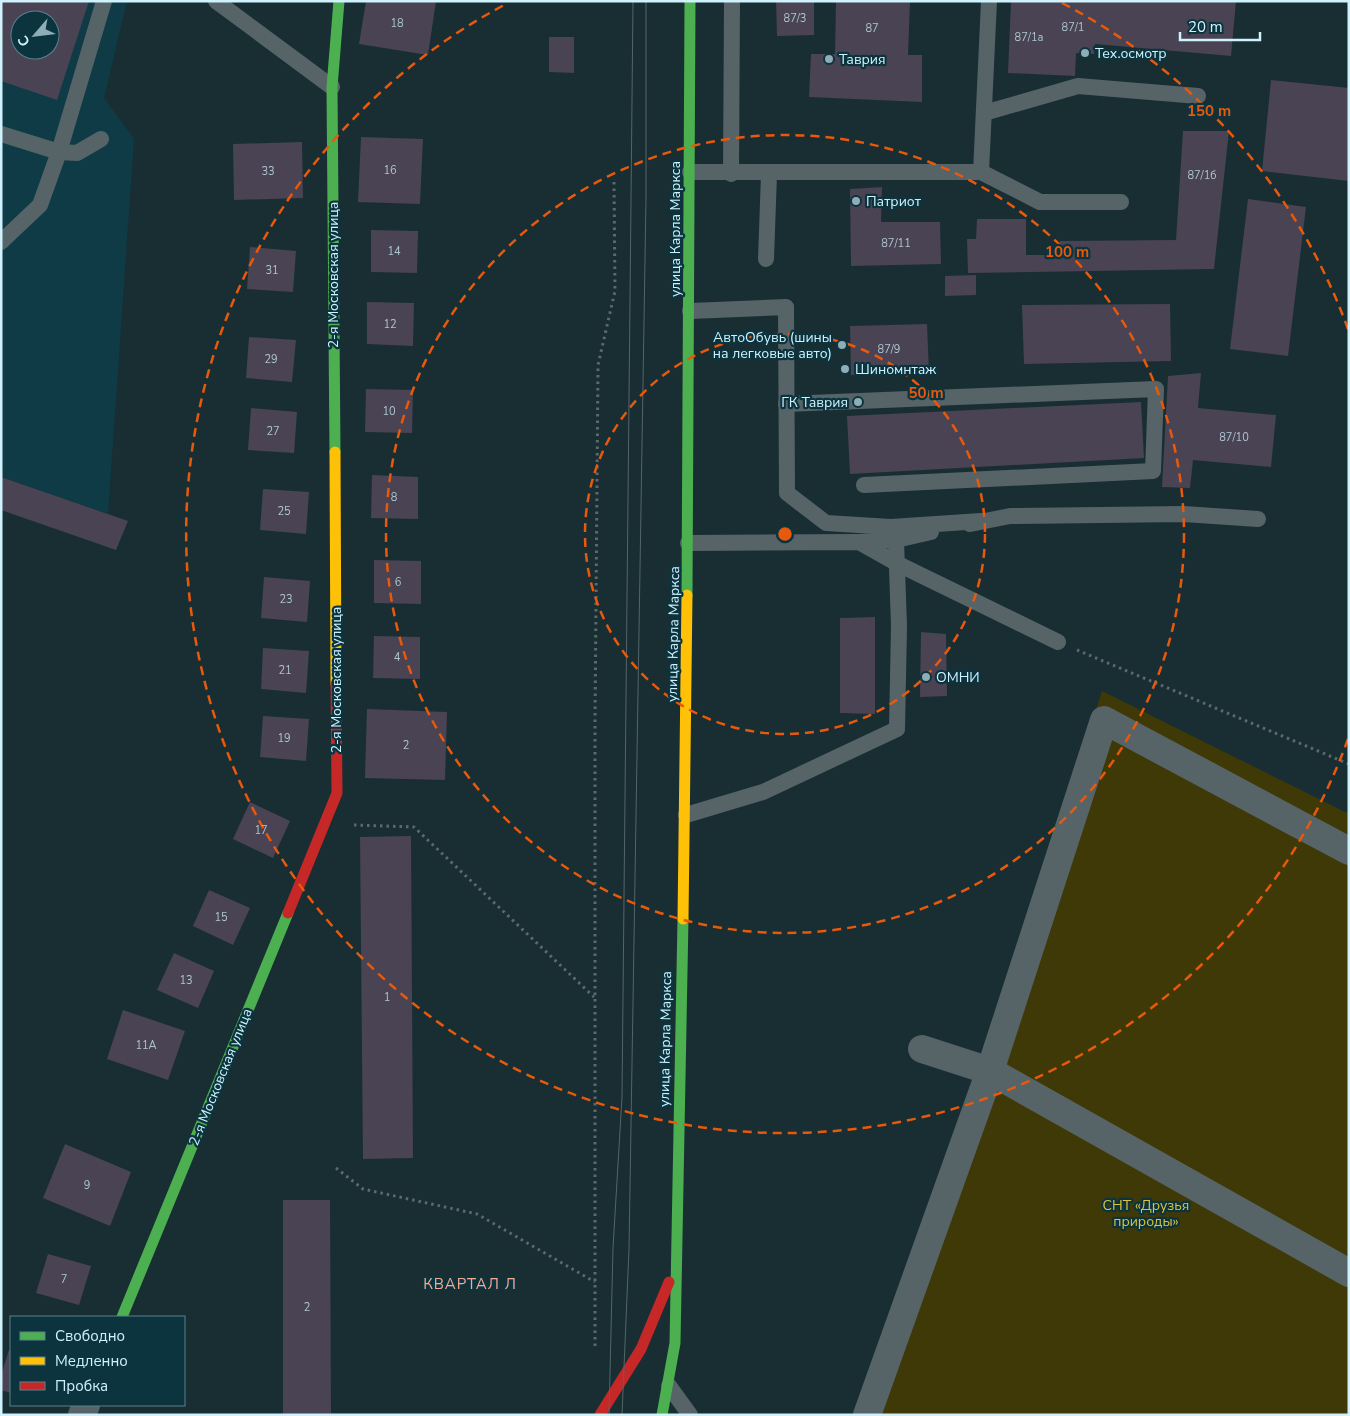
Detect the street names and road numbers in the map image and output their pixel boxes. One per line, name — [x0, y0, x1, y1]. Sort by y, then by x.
street label: улица Карла Маркса — [666, 161, 685, 297]
street label: 2-я Московская улица — [324, 202, 343, 348]
street label: улица Карла Маркса — [663, 566, 684, 702]
street label: 2-я Московская улица — [327, 607, 346, 753]
street label: улица Карла Маркса — [655, 971, 676, 1107]
street label: 2-я Московская улица — [184, 1006, 257, 1149]

